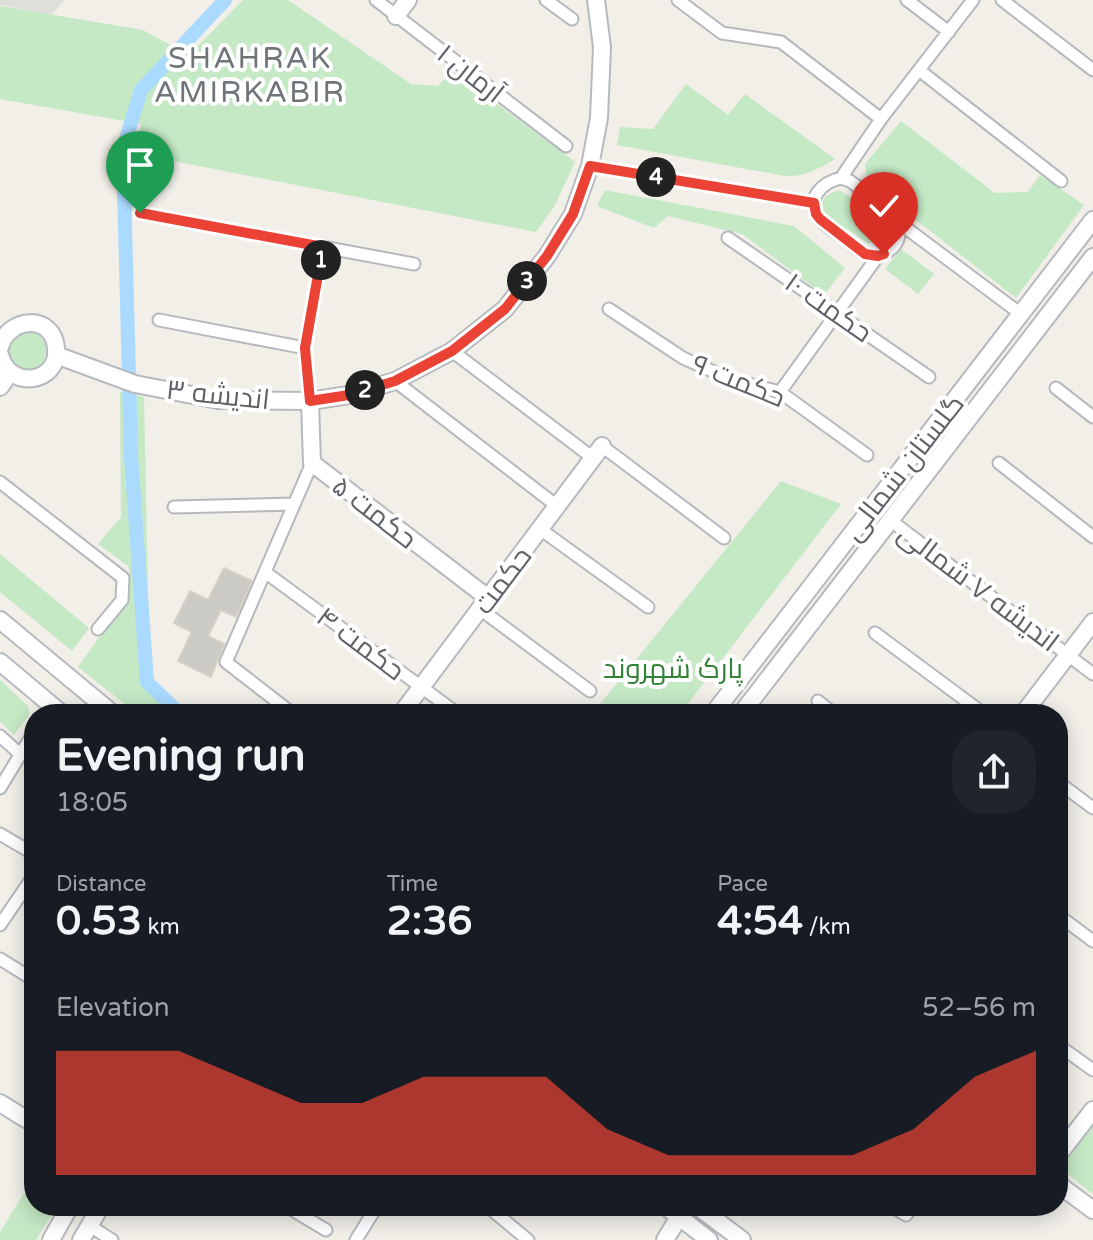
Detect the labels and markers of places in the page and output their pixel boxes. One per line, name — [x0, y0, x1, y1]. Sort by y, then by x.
pin — [106, 131, 174, 213]
pin: 4 — [636, 157, 676, 197]
pin — [850, 172, 918, 254]
pin: 1 — [301, 240, 341, 280]
pin: 3 — [507, 261, 547, 301]
pin: 2 — [345, 370, 385, 410]

